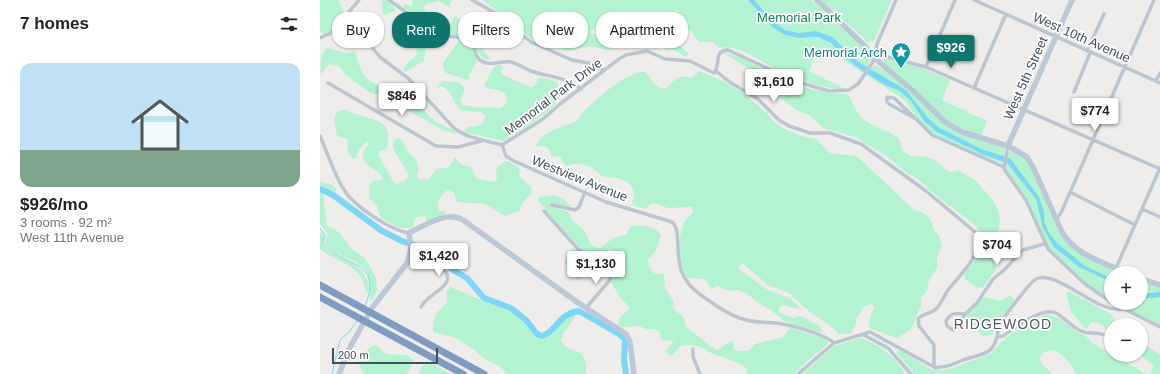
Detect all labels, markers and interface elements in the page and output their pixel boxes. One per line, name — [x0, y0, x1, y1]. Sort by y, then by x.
street label: West 10th Avenue — [1031, 9, 1133, 66]
park label: Memorial Park — [757, 10, 841, 25]
chip: Buy — [332, 12, 384, 48]
chip: Rent — [392, 12, 450, 48]
chip: Filters — [458, 12, 524, 48]
chip: New — [532, 12, 588, 48]
chip: Apartment — [596, 12, 688, 48]
icon: filters — [278, 13, 300, 35]
text: 7 homes — [20, 14, 89, 33]
street label: West 5th Street — [1000, 34, 1051, 122]
pin: $926 — [927, 35, 975, 69]
text: $926 — [937, 40, 965, 55]
place icon: Memorial Arch — [890, 41, 912, 69]
place label: Memorial Arch — [804, 45, 887, 60]
street label: Memorial Park Drive — [502, 55, 605, 138]
pin: $1,610 — [741, 69, 807, 103]
text: $1,610 — [754, 74, 794, 89]
pin: $846 — [378, 83, 426, 117]
text: $846 — [388, 88, 416, 103]
icon: home — [124, 89, 196, 161]
pin: $774 — [1071, 98, 1119, 132]
text: $774 — [1081, 103, 1109, 118]
street label: Westview Avenue — [530, 152, 630, 205]
text: $926/mo — [20, 195, 88, 214]
text: 3 rooms · 92 m² — [20, 215, 112, 230]
text: West 11th Avenue — [20, 230, 124, 245]
pin: $704 — [973, 232, 1021, 266]
text: $704 — [983, 237, 1011, 252]
pin: $1,420 — [406, 243, 472, 277]
text: $1,420 — [419, 248, 459, 263]
pin: $1,130 — [563, 251, 629, 285]
text: $1,130 — [576, 256, 616, 271]
map controls — [1104, 266, 1148, 362]
button: + — [1104, 266, 1148, 310]
district label: RIDGEWOOD — [954, 316, 1052, 332]
button: − — [1104, 318, 1148, 362]
scale bar — [332, 346, 438, 365]
text: 200 m — [338, 349, 369, 361]

